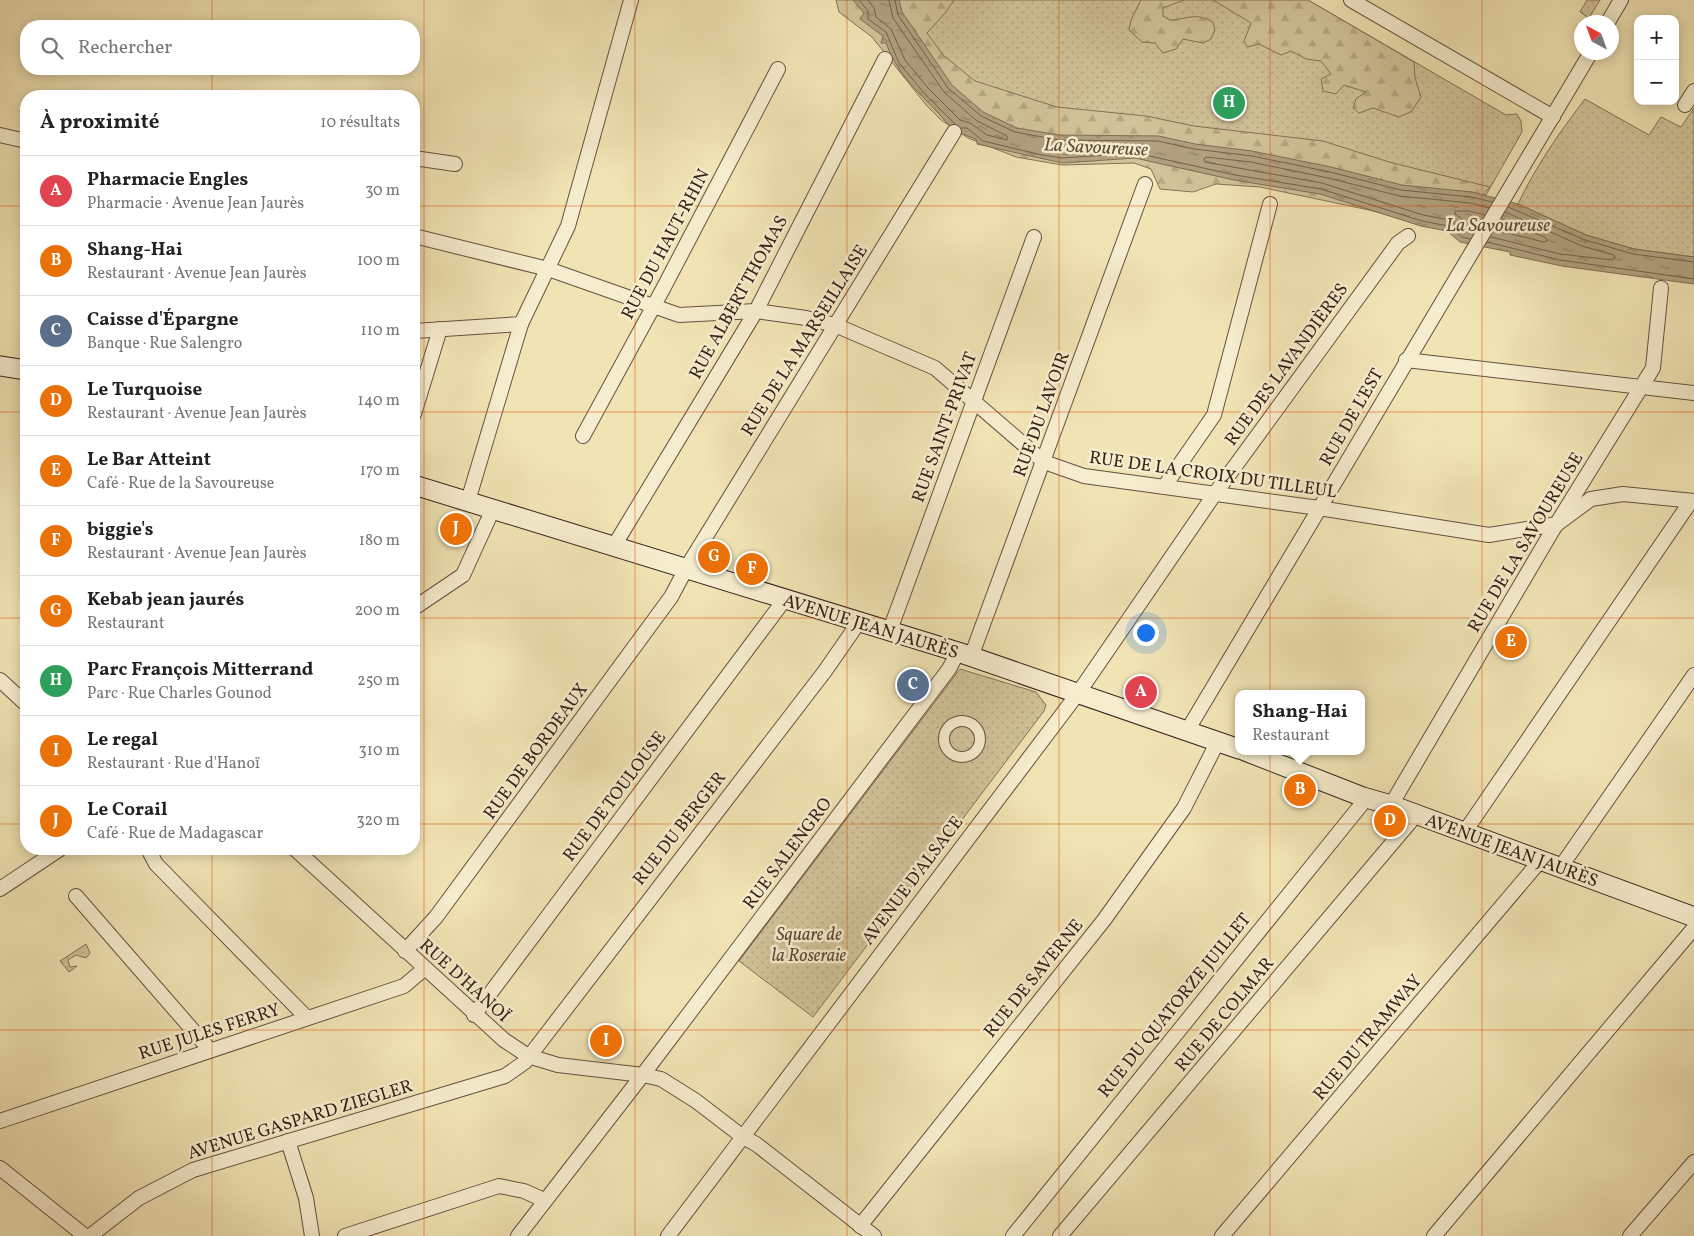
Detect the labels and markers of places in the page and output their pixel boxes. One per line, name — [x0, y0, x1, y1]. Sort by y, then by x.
pin: H — [1213, 84, 1245, 122]
pin: J — [440, 510, 472, 548]
pin: G — [698, 538, 730, 576]
pin: F — [736, 550, 768, 588]
pin: E — [1495, 623, 1527, 661]
pin: C — [897, 666, 929, 704]
pin: A — [1125, 673, 1157, 711]
pin: B — [1284, 771, 1316, 809]
pin: D — [1374, 802, 1406, 840]
pin: I — [590, 1022, 622, 1060]

